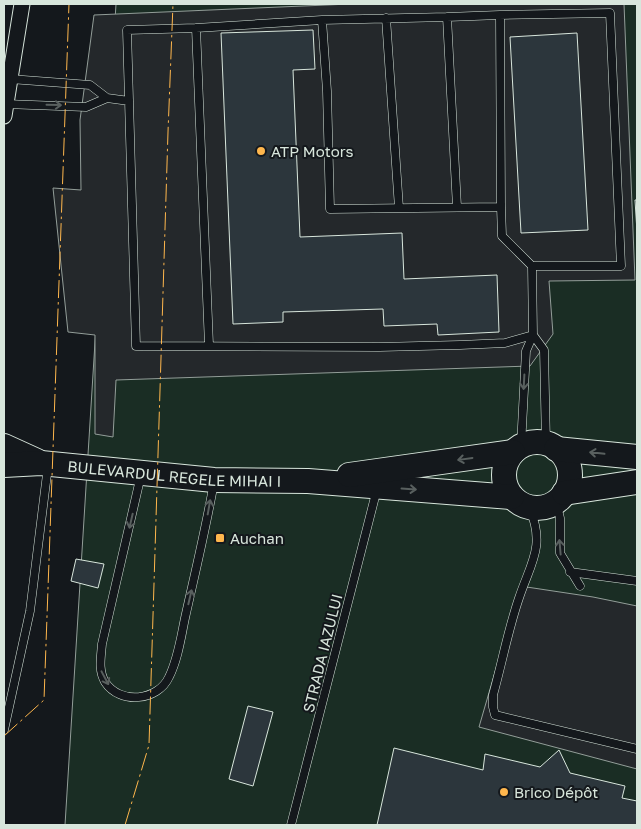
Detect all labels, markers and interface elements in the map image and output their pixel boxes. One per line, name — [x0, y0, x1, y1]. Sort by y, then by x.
one-way arrow — [46, 100, 62, 110]
place label: ATP Motors — [271, 142, 353, 160]
marker: ATP Motors — [255, 145, 267, 157]
one-way arrow — [520, 374, 529, 390]
one-way arrow — [589, 448, 605, 458]
one-way arrow — [457, 454, 473, 464]
street label: BULEVARDUL REGELE MIHAI I — [67, 457, 281, 490]
one-way arrow — [401, 485, 417, 494]
one-way arrow — [205, 499, 215, 515]
one-way arrow — [126, 512, 135, 528]
place label: Auchan — [230, 529, 284, 547]
marker: Auchan — [214, 532, 226, 544]
one-way arrow — [555, 539, 565, 555]
one-way arrow — [186, 589, 195, 605]
street label: STRADA IAZULUI — [299, 592, 345, 714]
one-way arrow — [101, 671, 111, 685]
place label: Brico Dépôt — [514, 783, 598, 801]
marker: Brico Dépôt — [498, 786, 510, 798]

